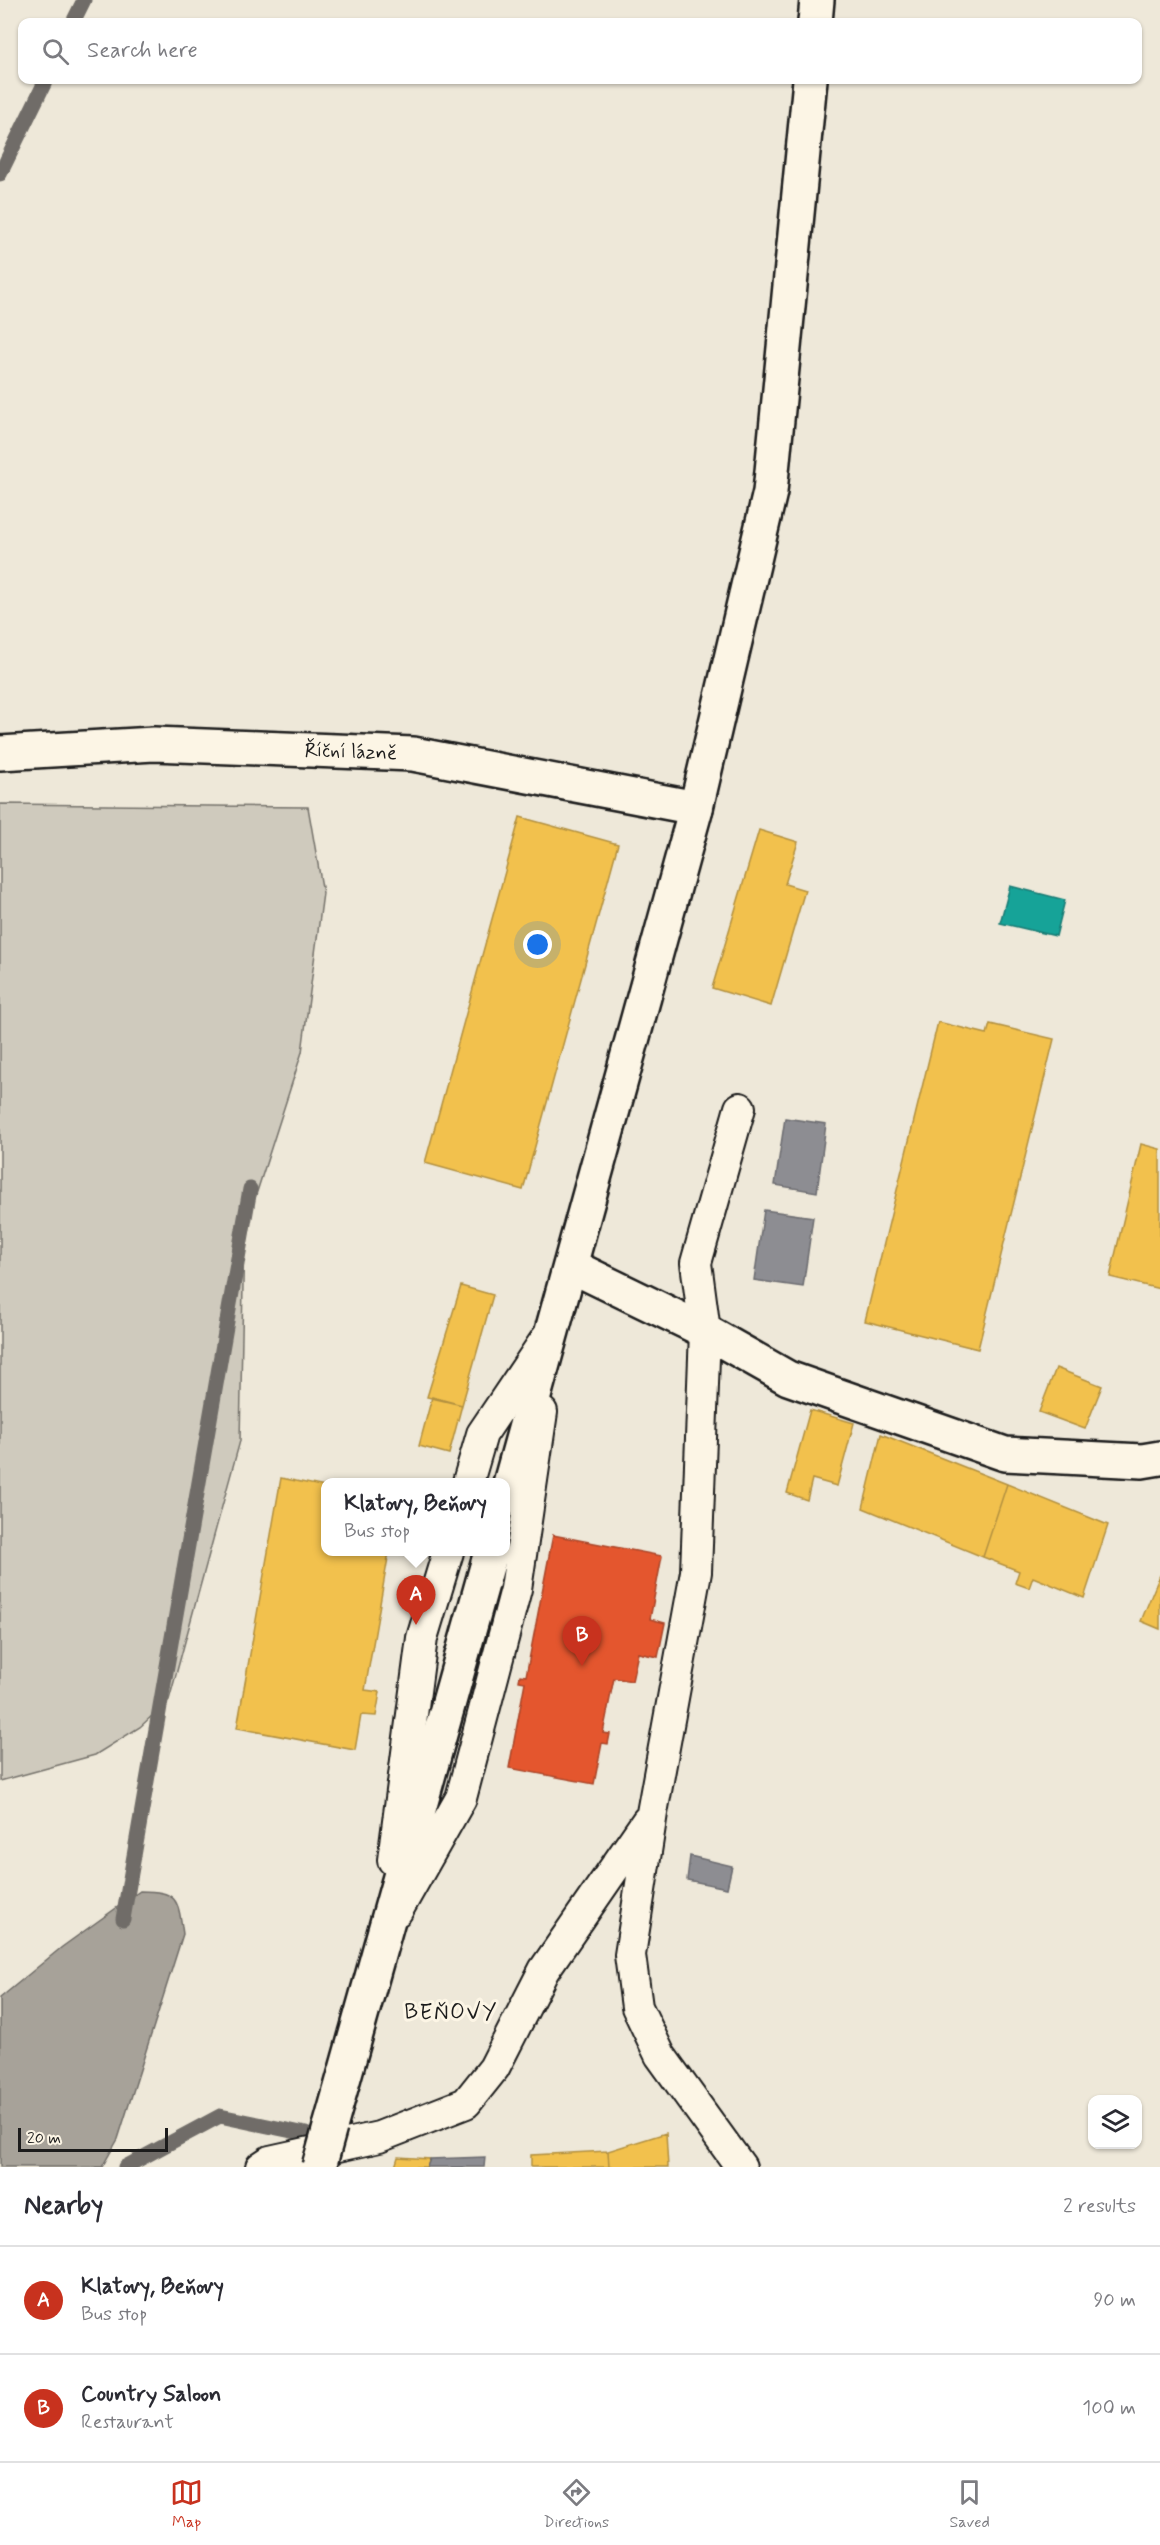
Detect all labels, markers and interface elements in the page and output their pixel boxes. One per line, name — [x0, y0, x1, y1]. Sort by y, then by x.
search box — [18, 18, 1142, 84]
icon: search — [39, 35, 72, 68]
text: Search here — [87, 37, 198, 65]
street label: Říční lázně — [304, 736, 397, 767]
your location — [523, 930, 552, 959]
popup — [321, 1478, 510, 1556]
text: Klatovy, Beňovy — [344, 1490, 487, 1518]
text: Bus stop — [344, 1518, 410, 1545]
pin: A — [396, 1576, 436, 1625]
pin: B — [562, 1616, 602, 1666]
district label: BEŇOVY — [404, 1999, 498, 2027]
map controls — [1088, 2095, 1142, 2149]
button: layers — [1088, 2095, 1142, 2149]
scale bar — [18, 2125, 168, 2152]
text: 20 m — [27, 2128, 61, 2149]
text: Nearby — [24, 2189, 103, 2223]
text: 2 results — [1063, 2193, 1136, 2220]
text: Klatovy, Beňovy — [81, 2273, 224, 2301]
text: A — [37, 2287, 50, 2314]
text: 90 m — [1093, 2287, 1136, 2314]
text: Bus stop — [81, 2301, 147, 2328]
text: Country Saloon — [81, 2381, 221, 2409]
text: B — [37, 2395, 50, 2422]
text: 100 m — [1082, 2395, 1136, 2422]
text: Restaurant — [81, 2409, 174, 2436]
tab: Map — [170, 2476, 203, 2533]
tab: Directions — [543, 2476, 609, 2533]
tab: Saved — [949, 2476, 990, 2533]

